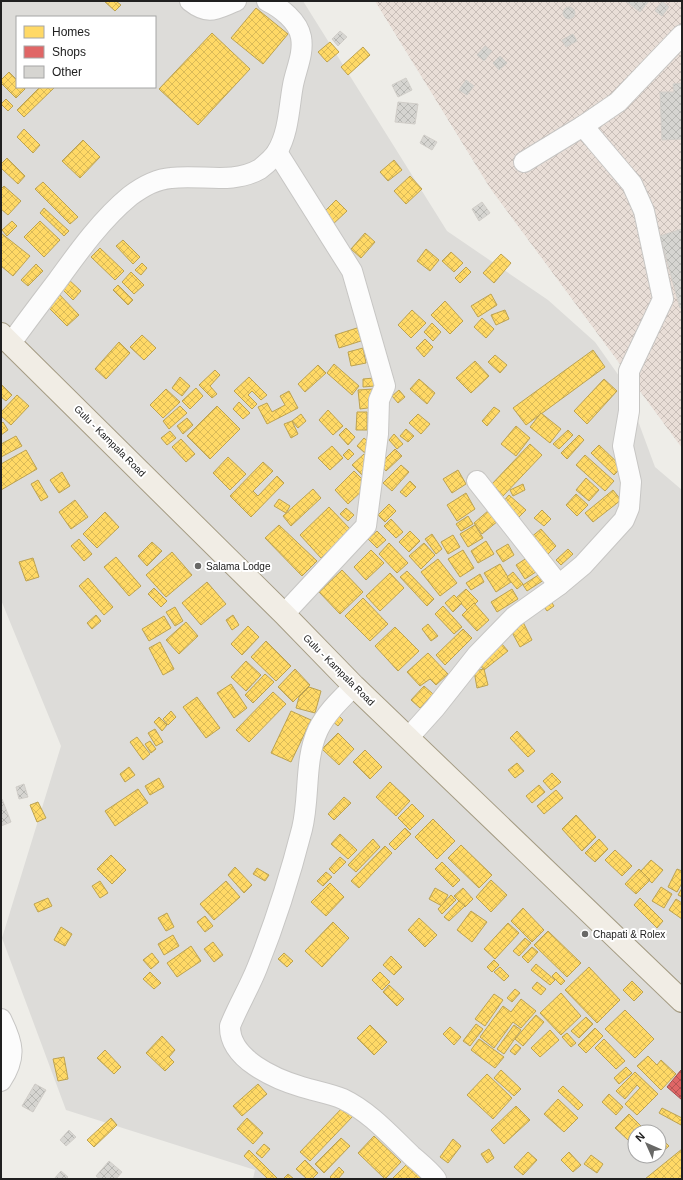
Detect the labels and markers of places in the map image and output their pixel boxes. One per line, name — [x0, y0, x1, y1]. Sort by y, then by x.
marker: Salama Lodge — [193, 561, 203, 571]
place label: Salama Lodge — [206, 561, 271, 572]
marker: Chapati & Rolex — [580, 929, 590, 939]
place label: Chapati & Rolex — [593, 929, 665, 940]

